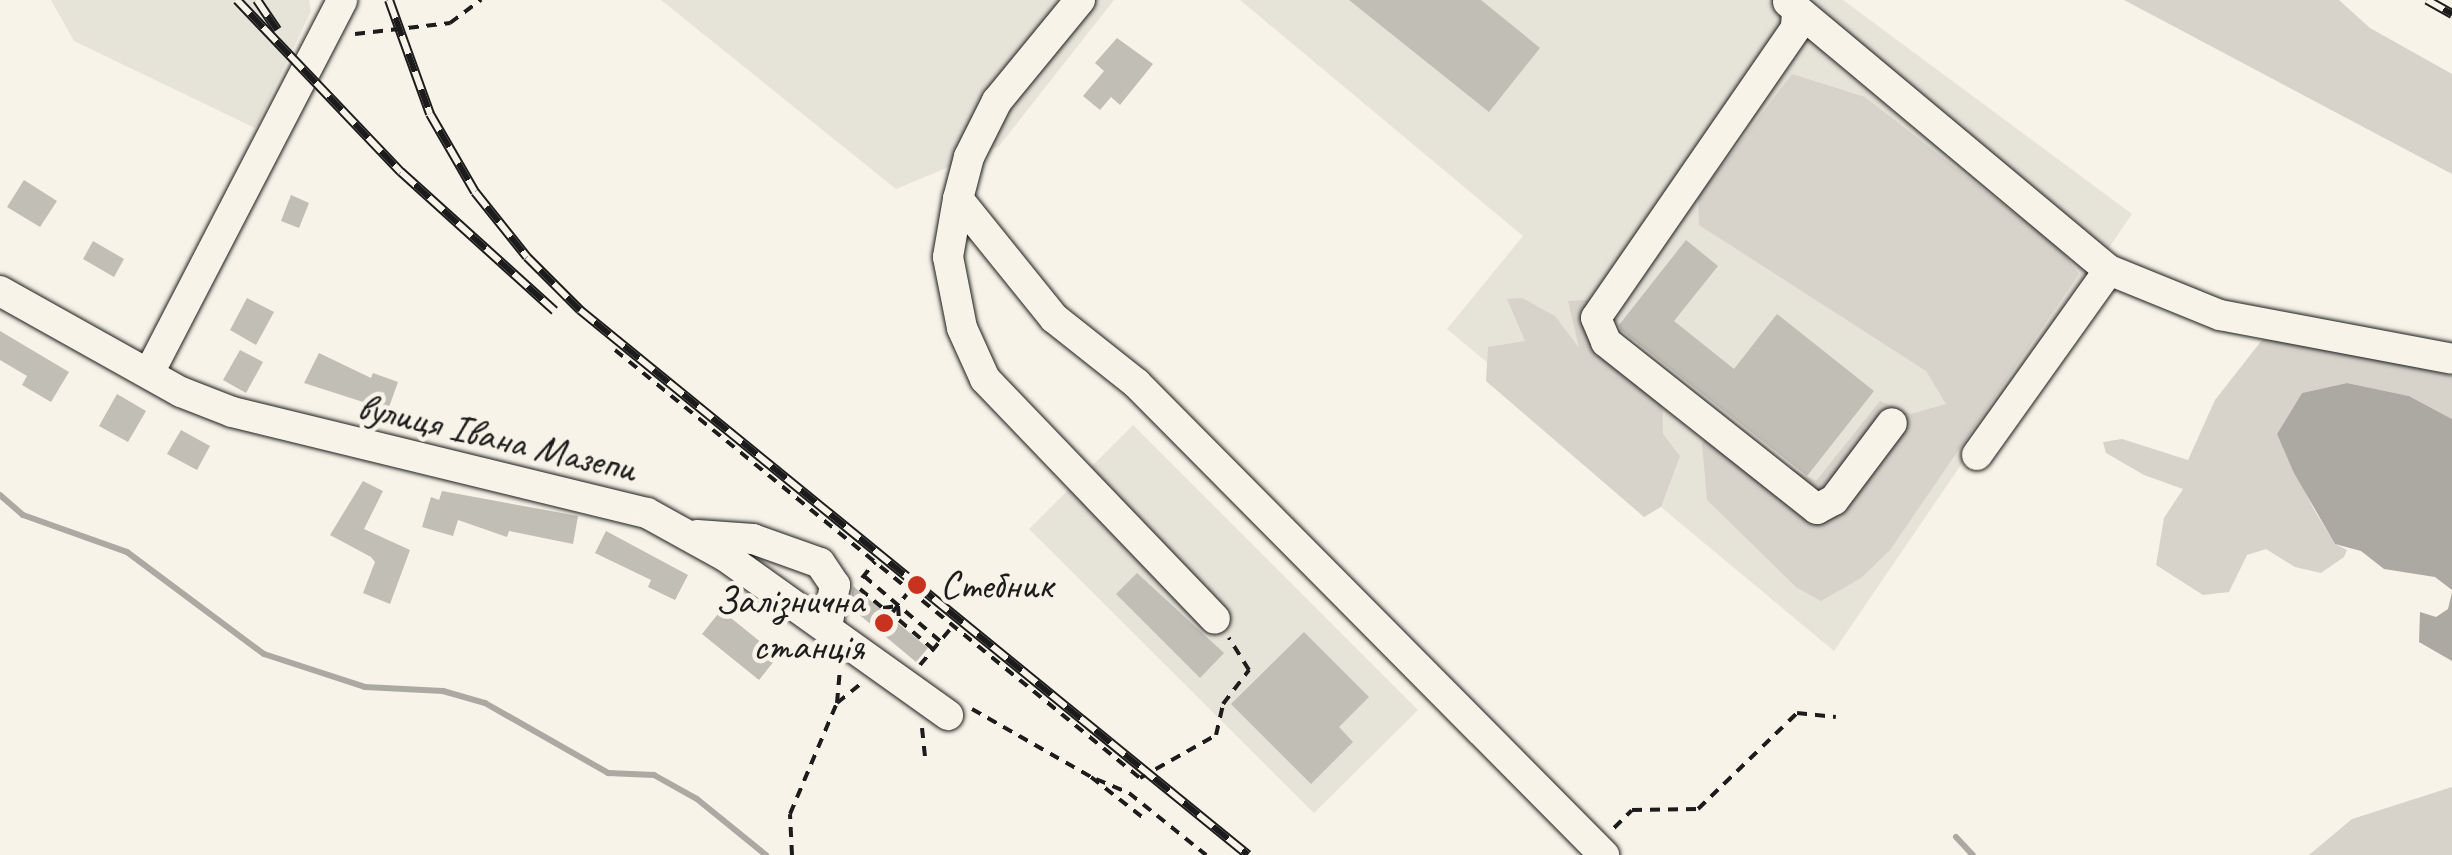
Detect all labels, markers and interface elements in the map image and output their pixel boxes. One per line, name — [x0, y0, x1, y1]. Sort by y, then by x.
street label: вулиця Івана Мазепи — [354, 382, 640, 492]
place label: Стебник — [940, 561, 1053, 609]
marker: Стебник — [904, 572, 930, 598]
place label: Залізнична станція — [715, 576, 864, 670]
marker: Залізнична станція — [873, 612, 895, 634]

